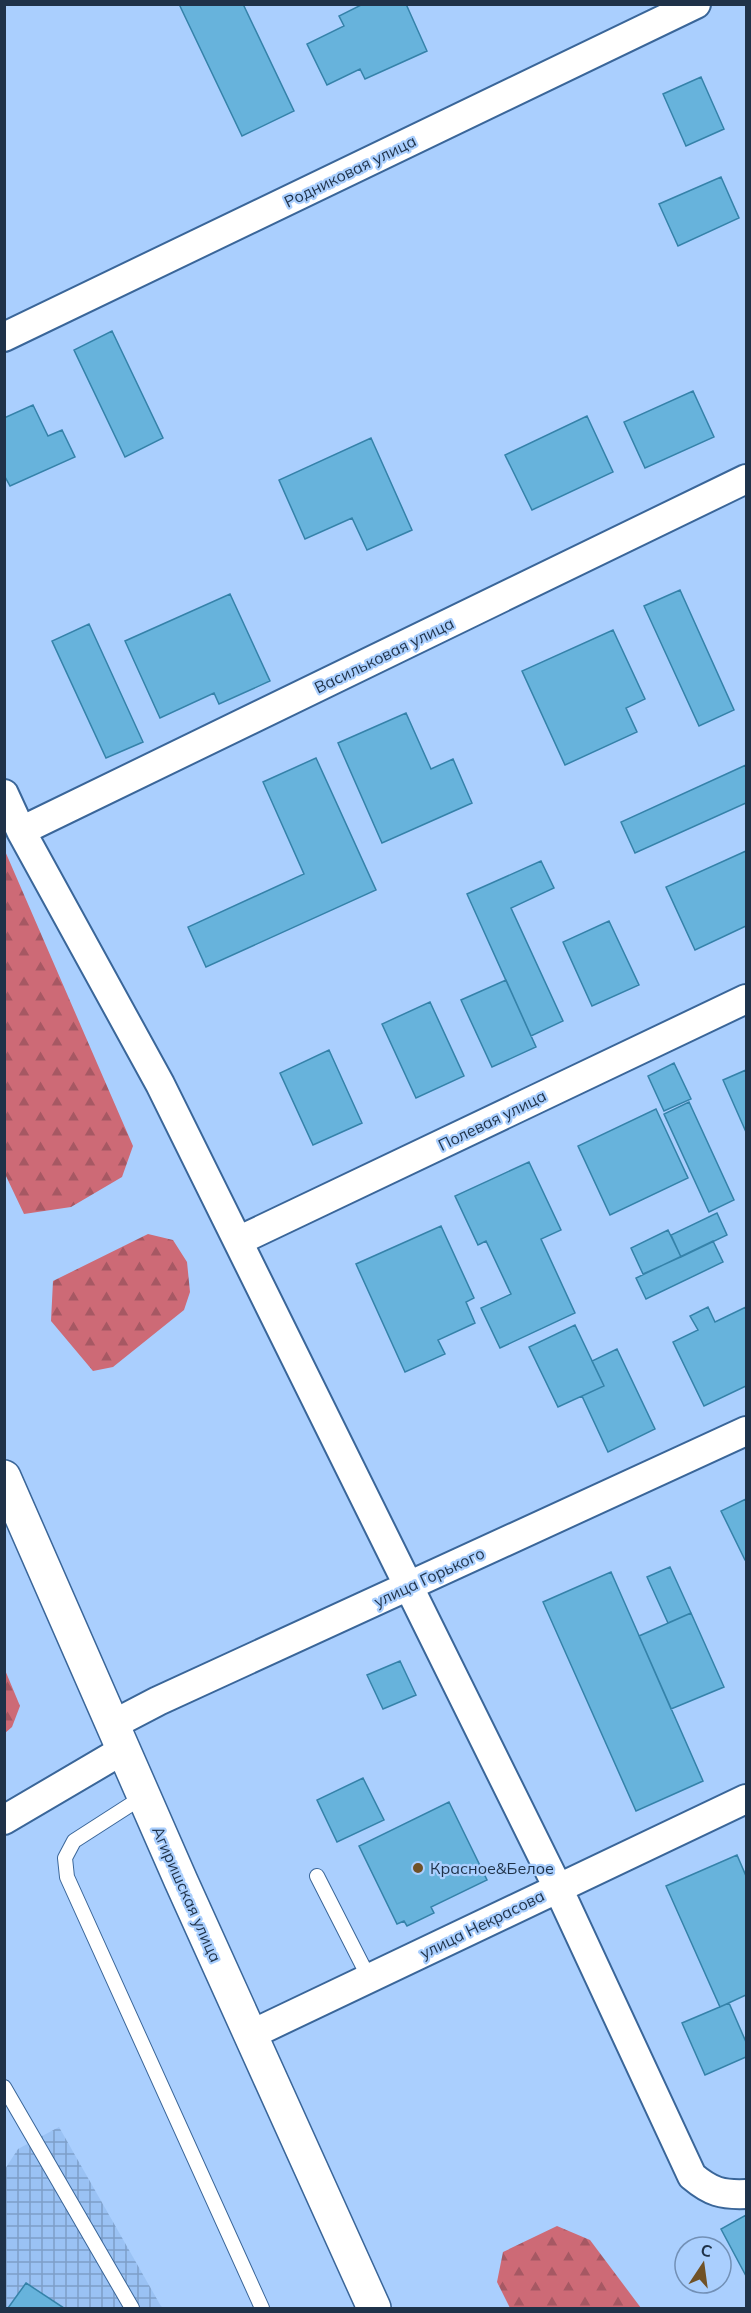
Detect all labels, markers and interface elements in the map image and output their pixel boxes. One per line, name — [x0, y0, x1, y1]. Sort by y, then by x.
street label: Родниковая улица — [281, 130, 419, 212]
street label: Васильковая улица — [311, 613, 457, 697]
street label: Полевая улица — [435, 1085, 549, 1155]
street label: улица Горького — [370, 1543, 488, 1611]
street label: Агиришская улица — [148, 1823, 226, 1965]
place label: Красное&Белое — [430, 1858, 554, 1878]
marker: Красное&Белое — [411, 1861, 425, 1875]
street label: улица Некрасова — [416, 1885, 548, 1963]
north arrow — [673, 2235, 733, 2295]
text: С — [699, 2239, 714, 2261]

